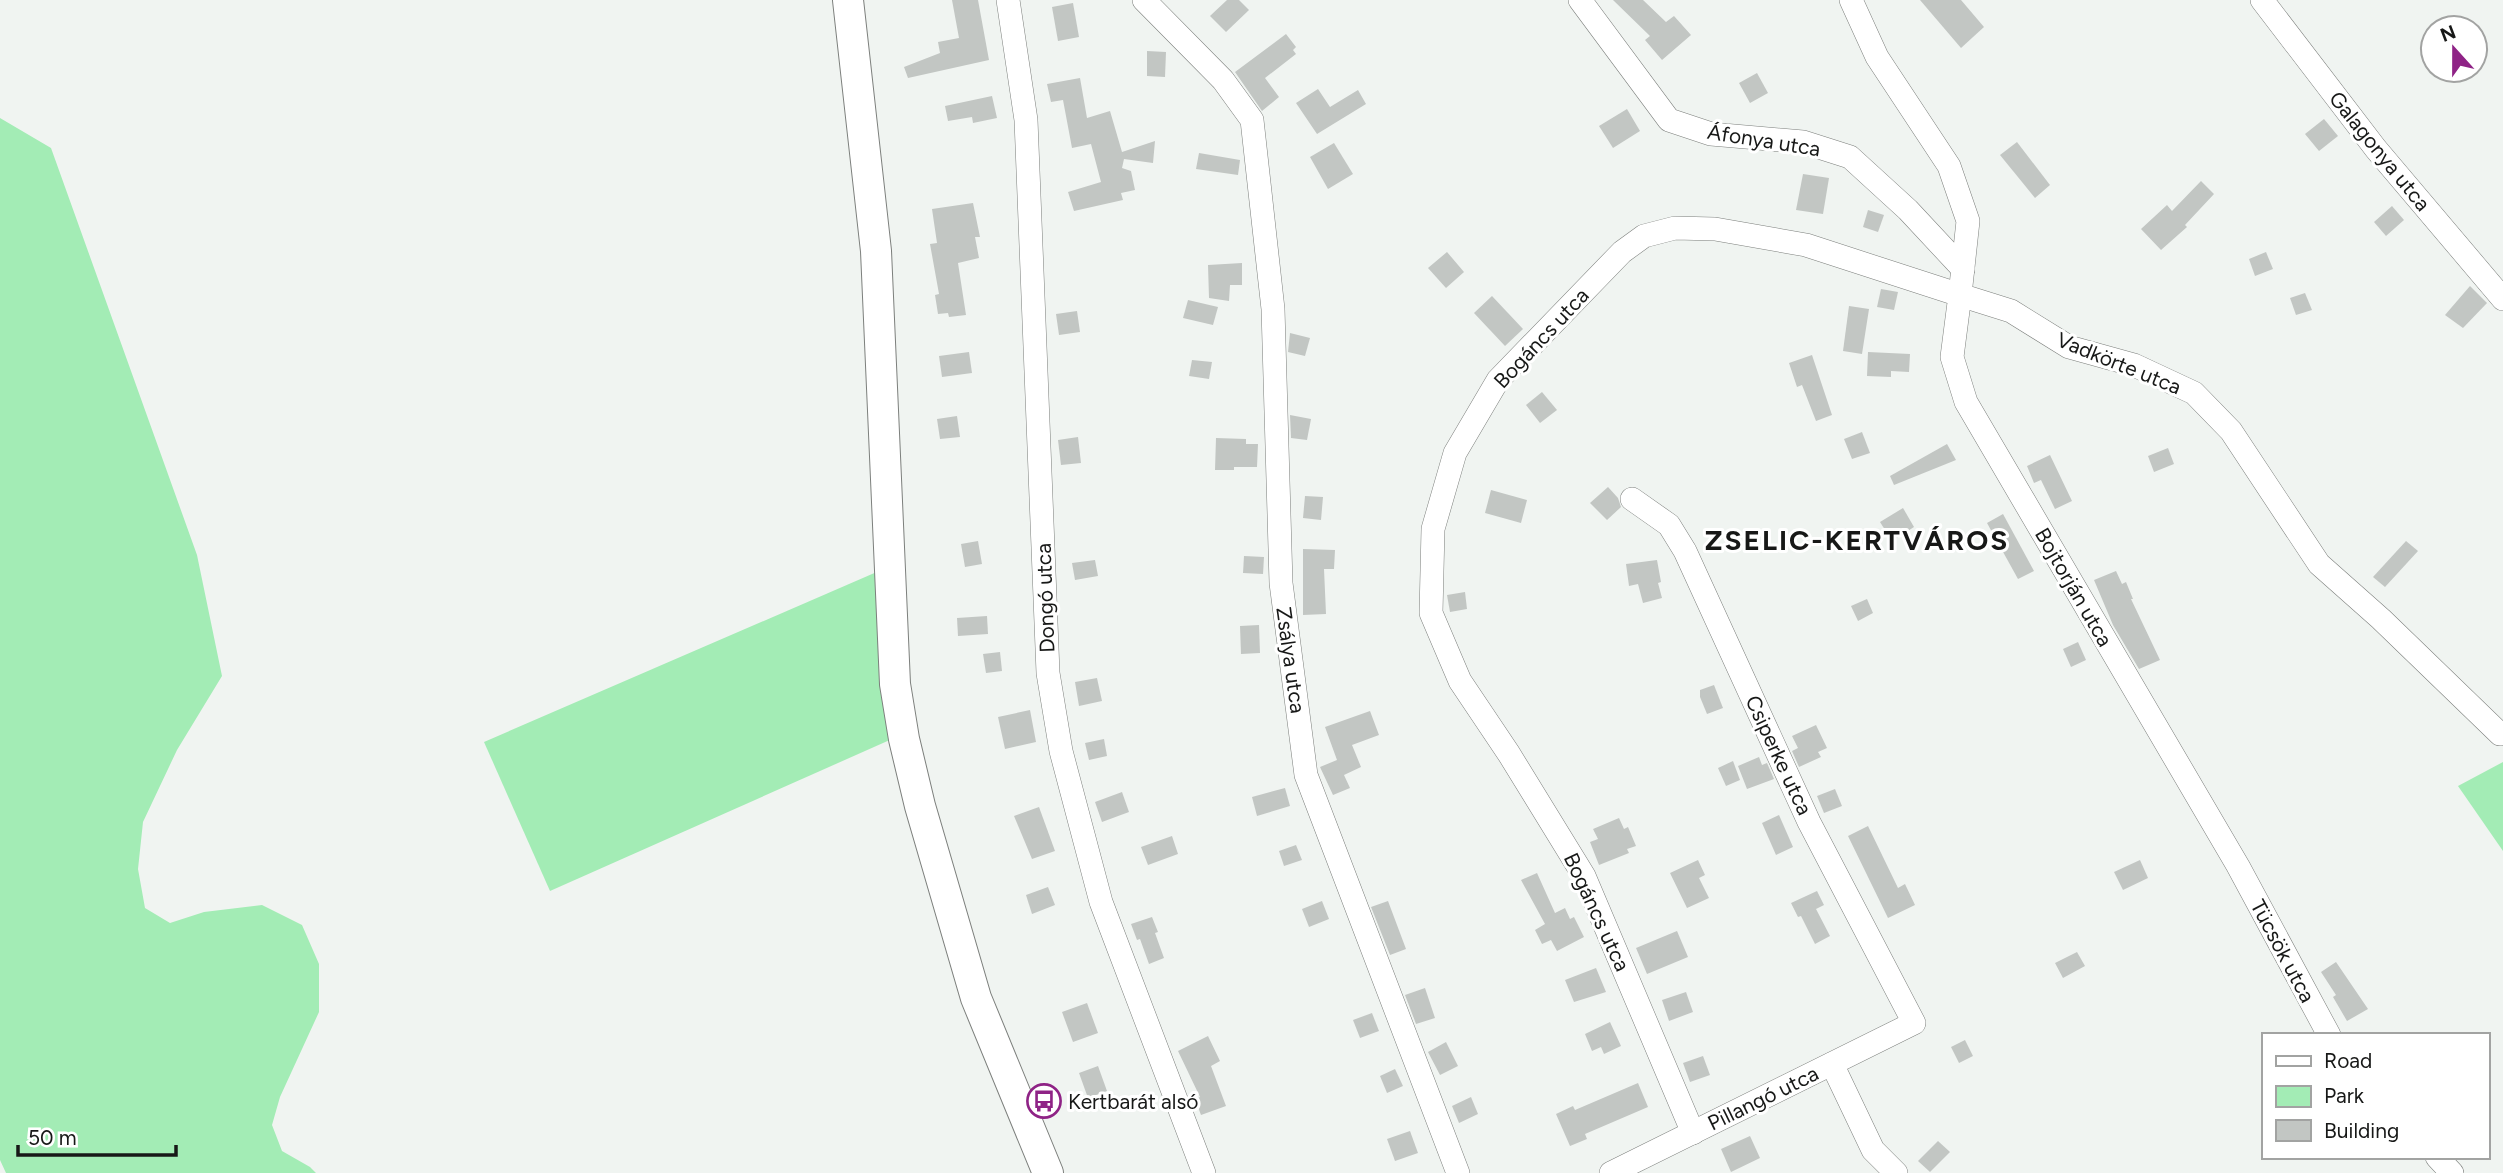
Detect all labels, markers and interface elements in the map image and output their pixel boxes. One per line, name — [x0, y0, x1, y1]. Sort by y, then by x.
north arrow — [2419, 14, 2489, 84]
text: N — [2437, 20, 2459, 47]
street label: Galagonya utca — [2324, 86, 2436, 216]
street label: Áfonya utca — [1706, 119, 1822, 161]
street label: Bogáncs utca — [1488, 283, 1594, 393]
street label: Vadkörte utca — [2053, 327, 2185, 399]
district label: ZSELIC-KERTVÁROS — [1705, 523, 2009, 557]
street label: Bojtorján utca — [2030, 523, 2118, 651]
street label: Dongó utca — [1031, 543, 1059, 653]
street label: Zsálya utca — [1271, 605, 1311, 715]
street label: Csiperke utca — [1740, 691, 1818, 819]
street label: Bogáncs utca — [1559, 849, 1635, 975]
street label: Tücsök utca — [2246, 895, 2320, 1007]
legend — [2262, 1033, 2489, 1159]
text: Road — [2324, 1048, 2372, 1073]
street label: Pillangó utca — [1704, 1060, 1822, 1136]
bus stop icon: Kertbarát alsó — [1025, 1082, 1063, 1120]
text: Park — [2324, 1083, 2365, 1108]
place label: Kertbarát alsó — [1068, 1089, 1198, 1114]
scale bar — [18, 1114, 175, 1158]
text: Building — [2324, 1118, 2399, 1143]
text: 50 m — [28, 1125, 77, 1150]

